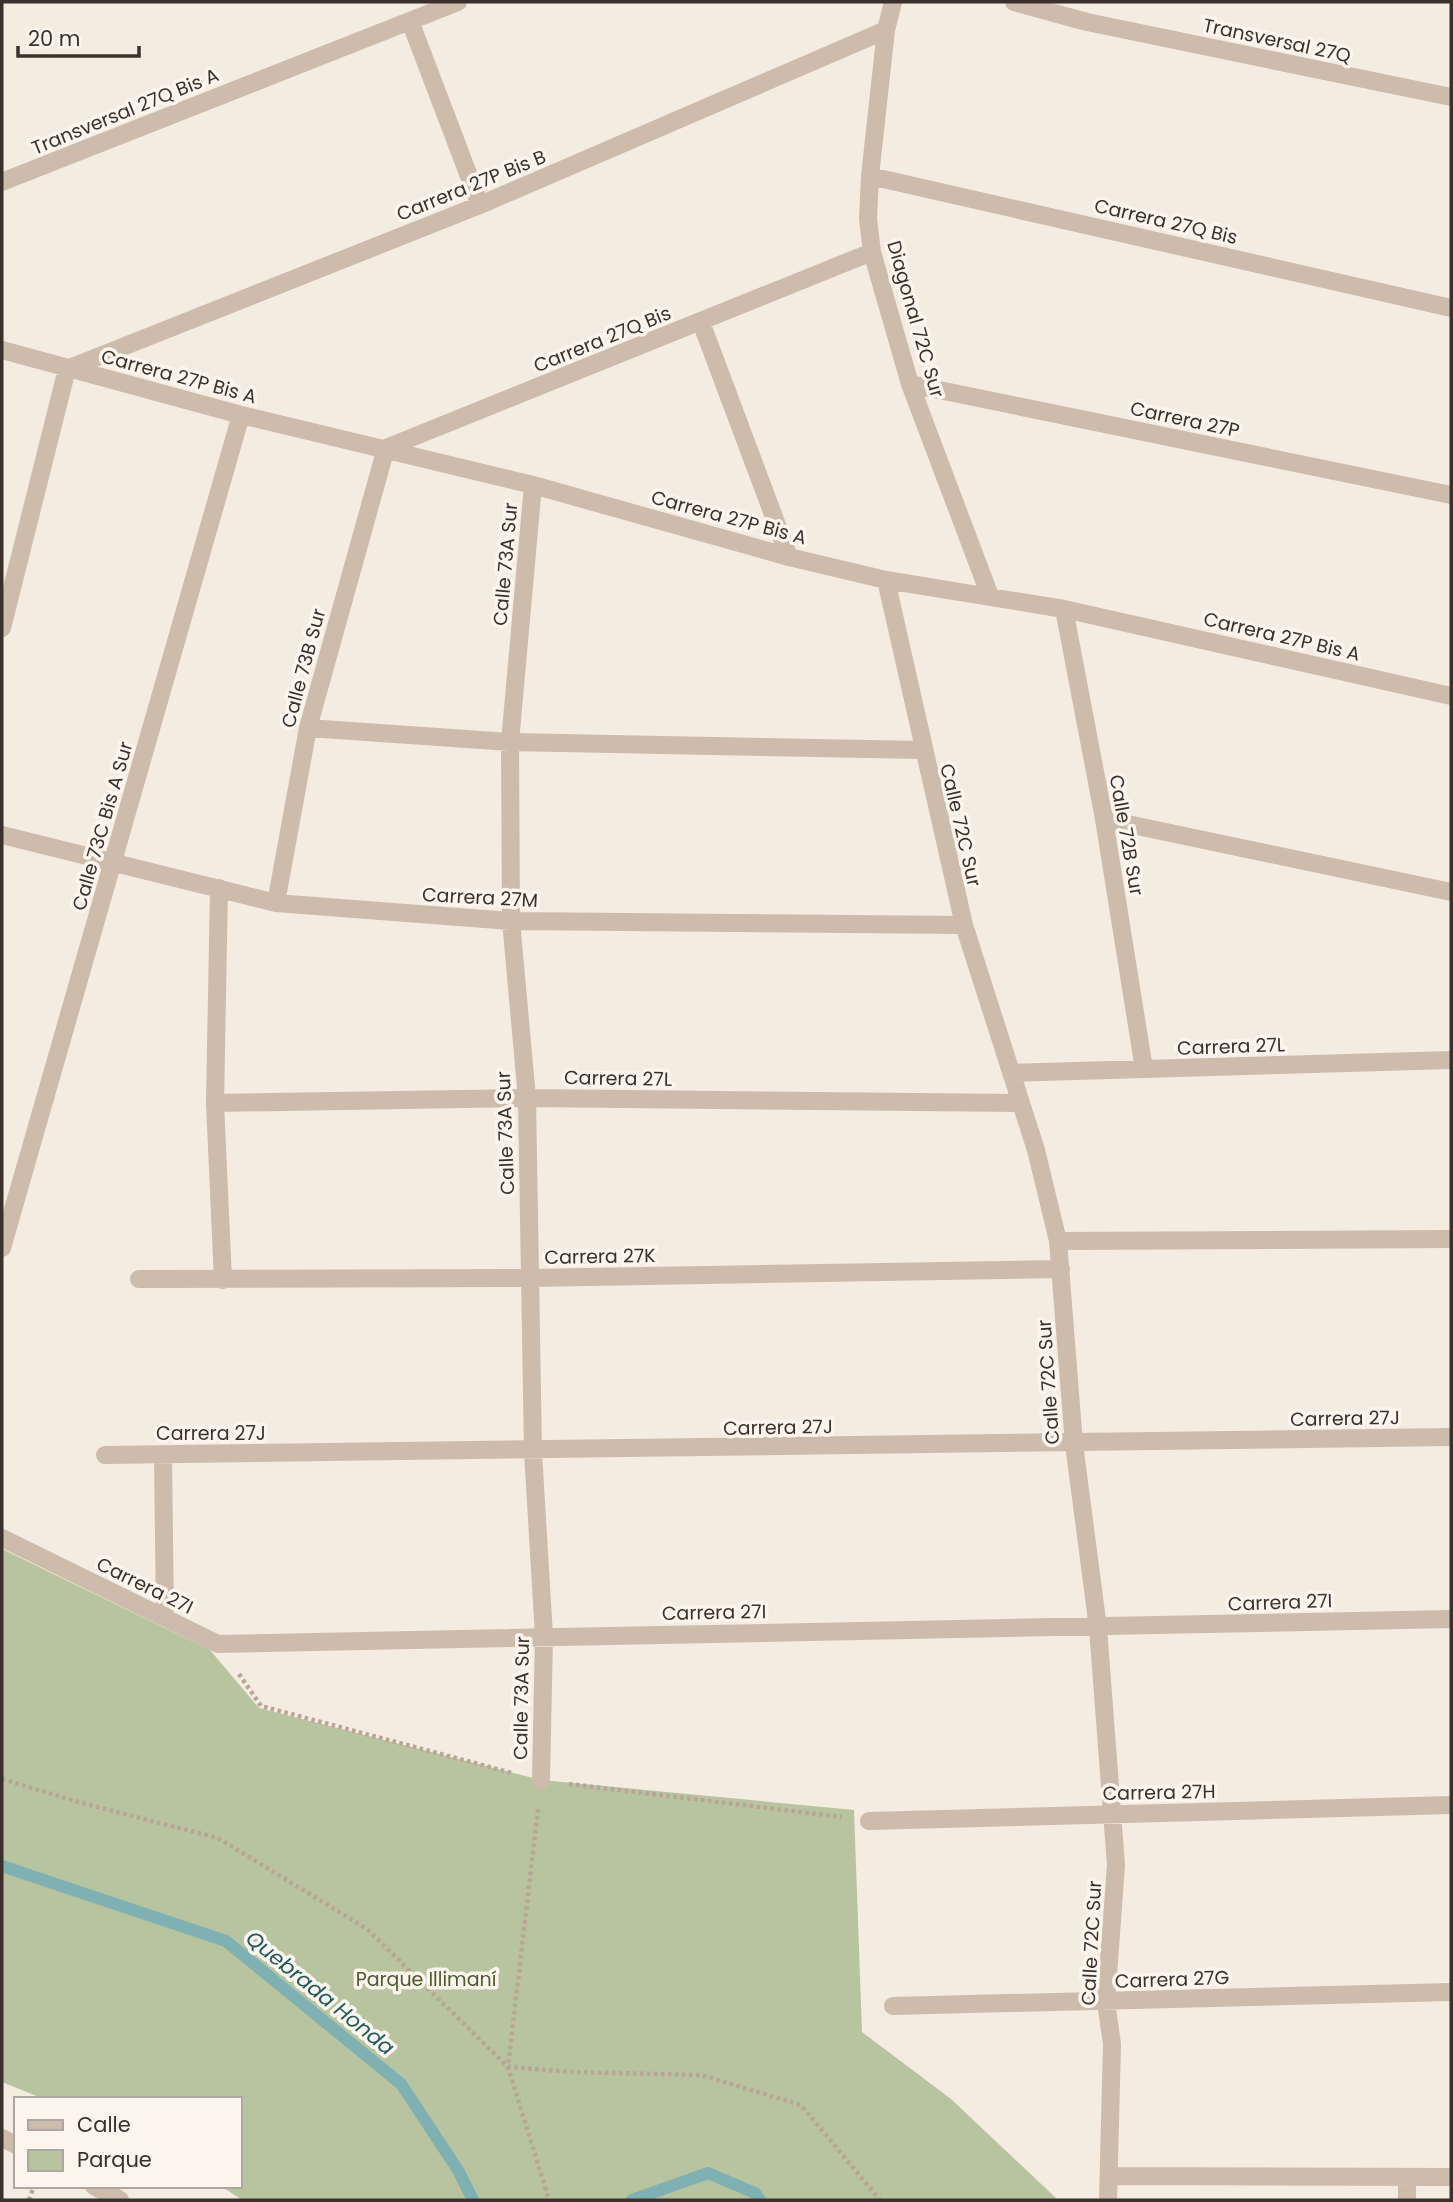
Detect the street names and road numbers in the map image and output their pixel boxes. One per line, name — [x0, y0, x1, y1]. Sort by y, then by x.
street label: Transversal 27Q — [1200, 12, 1353, 69]
street label: Transversal 27Q Bis A — [28, 61, 223, 161]
street label: Carrera 27P Bis B — [393, 143, 550, 228]
street label: Carrera 27Q Bis — [1092, 192, 1240, 251]
street label: Diagonal 72C Sur — [880, 237, 951, 401]
street label: Carrera 27Q Bis — [529, 300, 675, 379]
street label: Carrera 27P Bis A — [98, 343, 260, 410]
street label: Carrera 27P — [1128, 395, 1242, 444]
street label: Carrera 27P Bis A — [648, 484, 810, 551]
street label: Calle 73A Sur — [487, 501, 524, 627]
street label: Carrera 27P Bis A — [1201, 605, 1363, 668]
street label: Calle 73B Sur — [275, 606, 332, 731]
street label: Calle 73C Bis A Sur — [65, 738, 140, 914]
street label: Calle 72C Sur — [933, 761, 988, 889]
street label: Calle 72B Sur — [1103, 773, 1150, 898]
street label: Carrera 27M — [421, 881, 539, 914]
street label: Carrera 27L — [1177, 1031, 1285, 1062]
street label: Carrera 27L — [564, 1064, 672, 1093]
street label: Calle 73A Sur — [490, 1071, 521, 1195]
street label: Carrera 27K — [544, 1242, 656, 1271]
street label: Calle 72C Sur — [1031, 1319, 1066, 1445]
street label: Carrera 27J — [1290, 1404, 1400, 1433]
street label: Carrera 27J — [723, 1413, 833, 1442]
street label: Carrera 27J — [156, 1420, 266, 1447]
street label: Carrera 27I — [92, 1550, 198, 1620]
street label: Carrera 27I — [1227, 1587, 1333, 1618]
street label: Carrera 27I — [662, 1598, 766, 1627]
street label: Calle 73A Sur — [507, 1636, 536, 1760]
street label: Carrera 27H — [1102, 1778, 1216, 1807]
street label: Calle 72C Sur — [1075, 1880, 1108, 2006]
street label: Carrera 27G — [1114, 1964, 1230, 1995]

